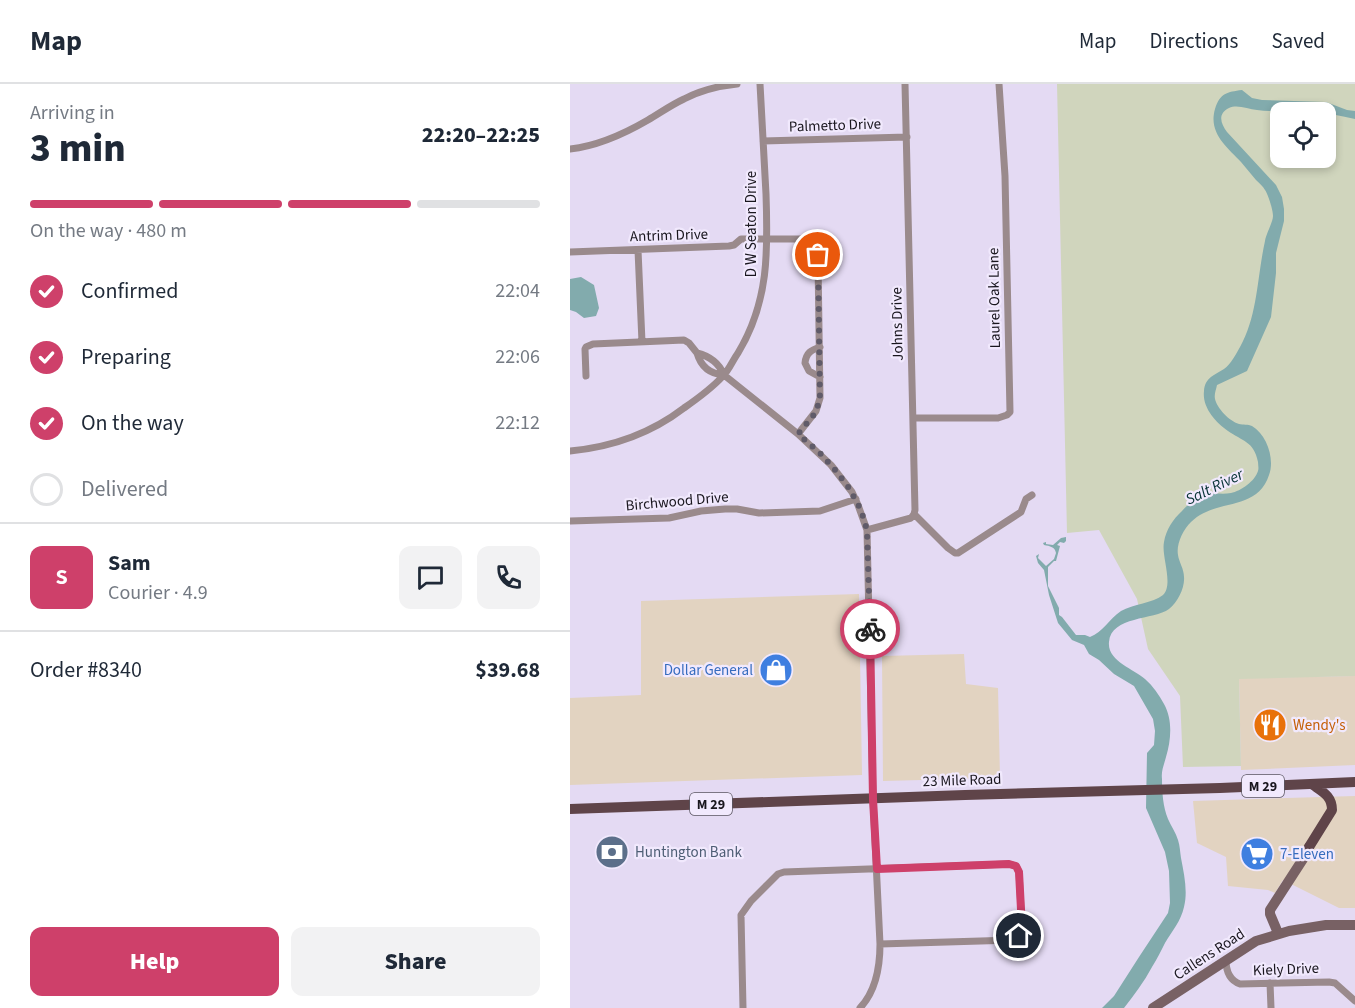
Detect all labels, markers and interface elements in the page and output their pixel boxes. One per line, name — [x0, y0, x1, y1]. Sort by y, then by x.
text: Map — [30, 21, 82, 61]
text: Map — [1079, 26, 1117, 56]
text: Directions — [1150, 26, 1238, 56]
text: Saved — [1271, 26, 1325, 56]
text: Arriving in — [30, 99, 115, 127]
map controls — [1270, 102, 1336, 168]
button: locate — [1270, 102, 1336, 168]
street label: Palmetto Drive — [789, 113, 881, 138]
text: 22:20–22:25 — [422, 119, 540, 151]
text: 3 min — [30, 121, 126, 177]
street label: D W Seaton Drive — [741, 171, 762, 277]
text: On the way · 480 m — [30, 217, 187, 245]
street label: Antrim Drive — [630, 224, 708, 247]
pin — [792, 229, 843, 280]
icon: bag — [801, 238, 834, 271]
street label: Laurel Oak Lane — [983, 247, 1006, 349]
icon: check — [30, 275, 63, 308]
text: Confirmed — [81, 275, 178, 307]
text: 22:04 — [495, 277, 540, 305]
street label: Johns Drive — [886, 287, 909, 361]
icon: check — [30, 341, 63, 374]
text: Preparing — [81, 341, 171, 373]
text: 22:06 — [495, 343, 540, 371]
icon: check — [30, 407, 63, 440]
text: On the way — [81, 407, 184, 439]
text: 22:12 — [495, 409, 540, 437]
water label: Salt River — [1182, 463, 1248, 510]
text: Delivered — [81, 473, 168, 505]
street label: Birchwood Drive — [625, 487, 729, 516]
button: chat — [399, 546, 462, 609]
button: phone — [477, 546, 540, 609]
text: Sam — [108, 547, 151, 579]
text: S — [55, 561, 68, 593]
text: Courier · 4.9 — [108, 579, 208, 607]
courier — [840, 599, 900, 659]
icon: bike — [854, 613, 887, 646]
shop icon: Dollar General — [758, 652, 794, 688]
text: Order #8340 — [30, 654, 142, 686]
text: $39.68 — [475, 654, 540, 686]
place label: Dollar General — [664, 660, 753, 681]
restaurant icon: Wendy's — [1252, 707, 1288, 743]
place label: Wendy's — [1293, 715, 1346, 736]
street label: 23 Mile Road — [922, 769, 1002, 792]
road number: M 29 — [1242, 775, 1284, 797]
road number: M 29 — [690, 793, 732, 815]
bank icon: Huntington Bank — [594, 834, 630, 870]
supermarket icon: 7-Eleven — [1239, 836, 1275, 872]
place label: Huntington Bank — [635, 842, 742, 863]
place label: 7-Eleven — [1280, 844, 1334, 865]
pin — [993, 910, 1044, 961]
icon: home — [1002, 919, 1035, 952]
street label: Callens Road — [1170, 924, 1249, 985]
button: Help — [30, 927, 279, 996]
button: Share — [291, 927, 540, 996]
street label: Kiely Drive — [1253, 958, 1319, 981]

